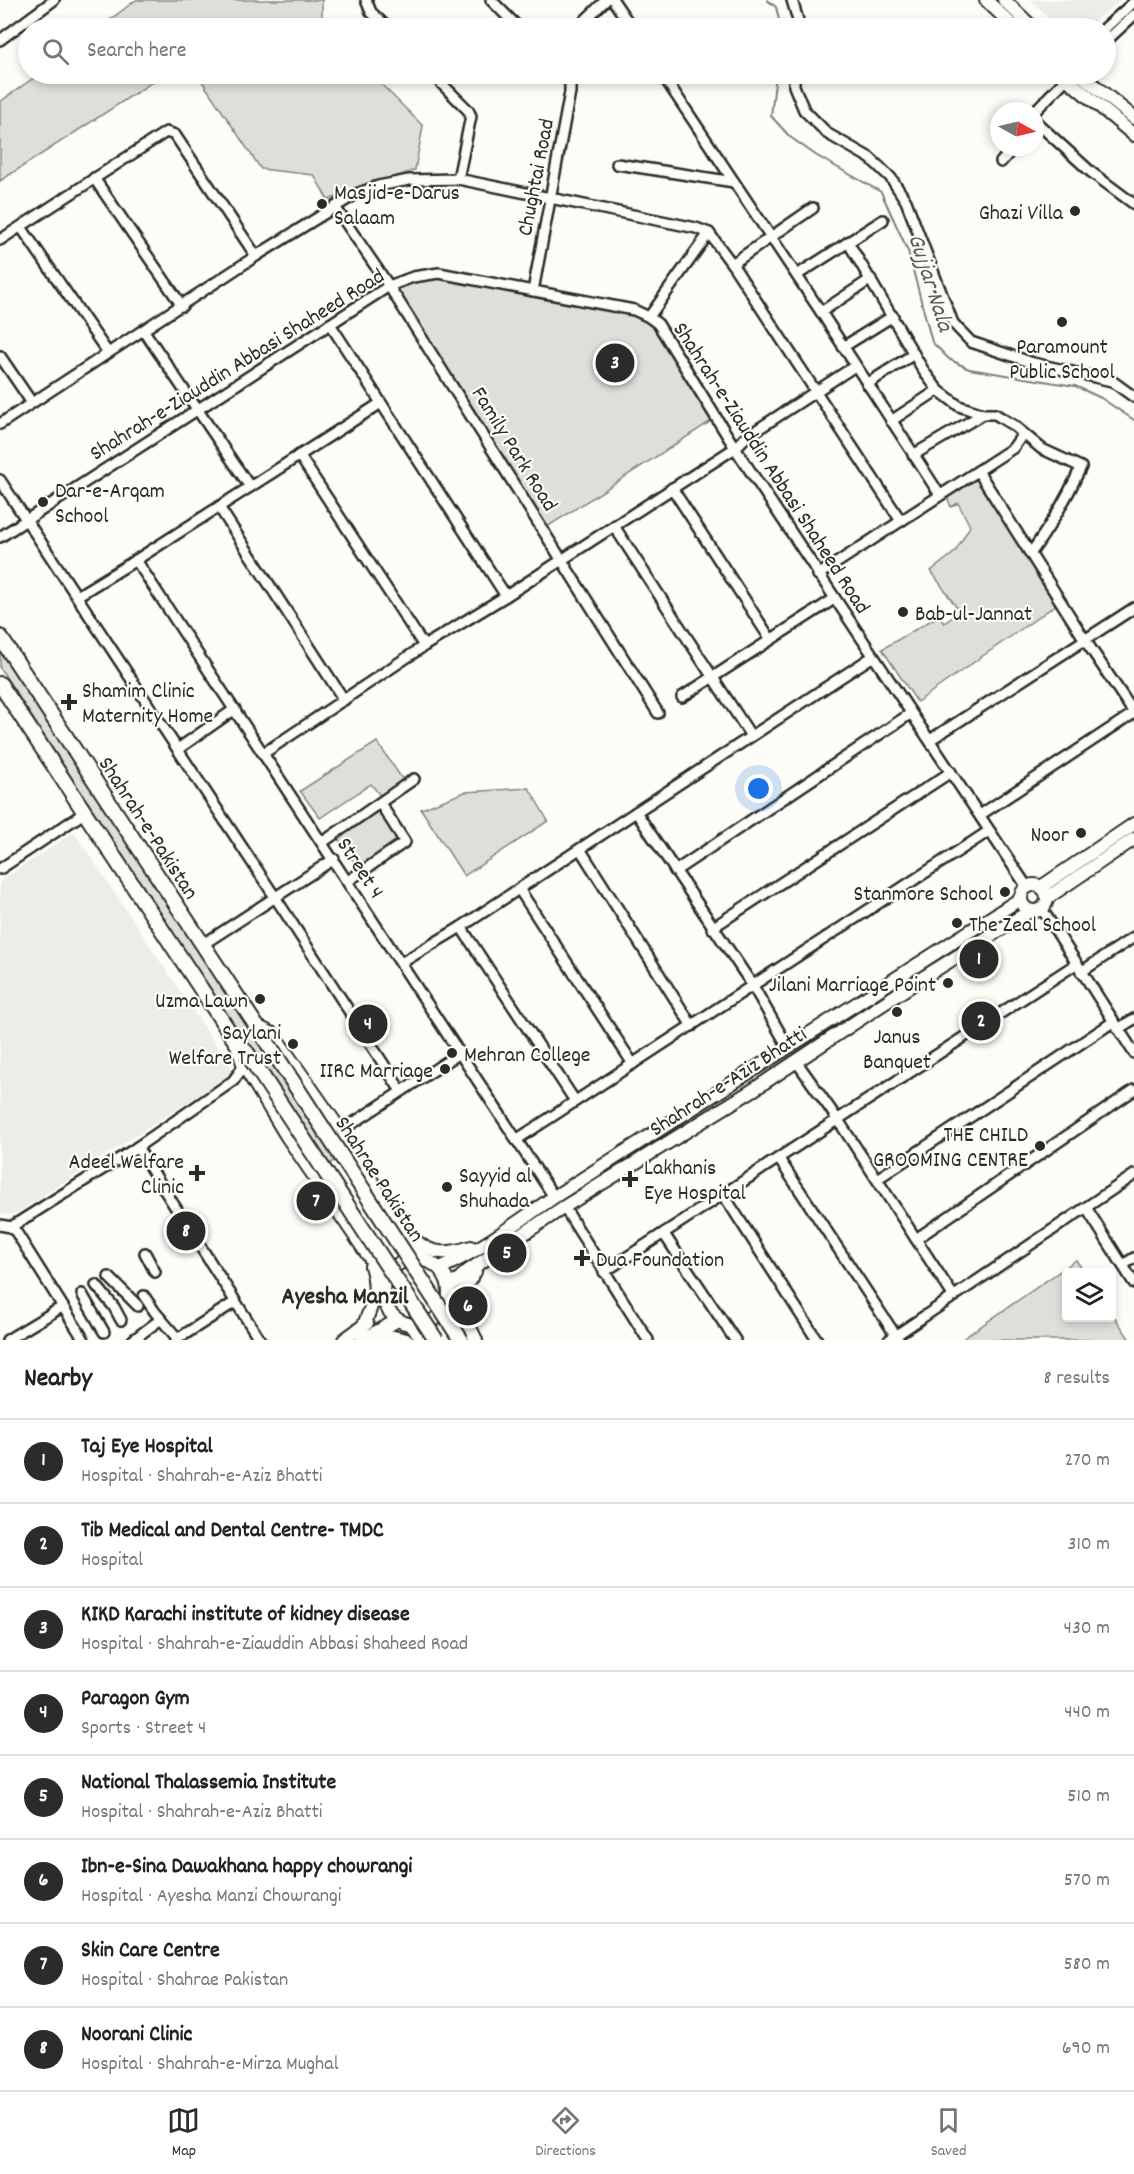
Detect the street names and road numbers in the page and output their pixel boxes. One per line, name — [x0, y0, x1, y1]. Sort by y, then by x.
street label: Chughtai Road — [511, 116, 564, 239]
street label: Shahrah-e-Ziauddin Abbasi Shaheed Road — [84, 262, 391, 470]
street label: Shahrah-e-Ziauddin Abbasi Shaheed Road — [664, 317, 876, 621]
street label: Family Park Road — [462, 381, 564, 518]
street label: Shahrah-e-Pakistan — [89, 751, 205, 906]
street label: Street 4 — [328, 832, 390, 906]
street label: Shahrah-e-Aziz Bhatti — [644, 1020, 814, 1146]
street label: Shahrae Pakistan — [326, 1111, 430, 1249]

